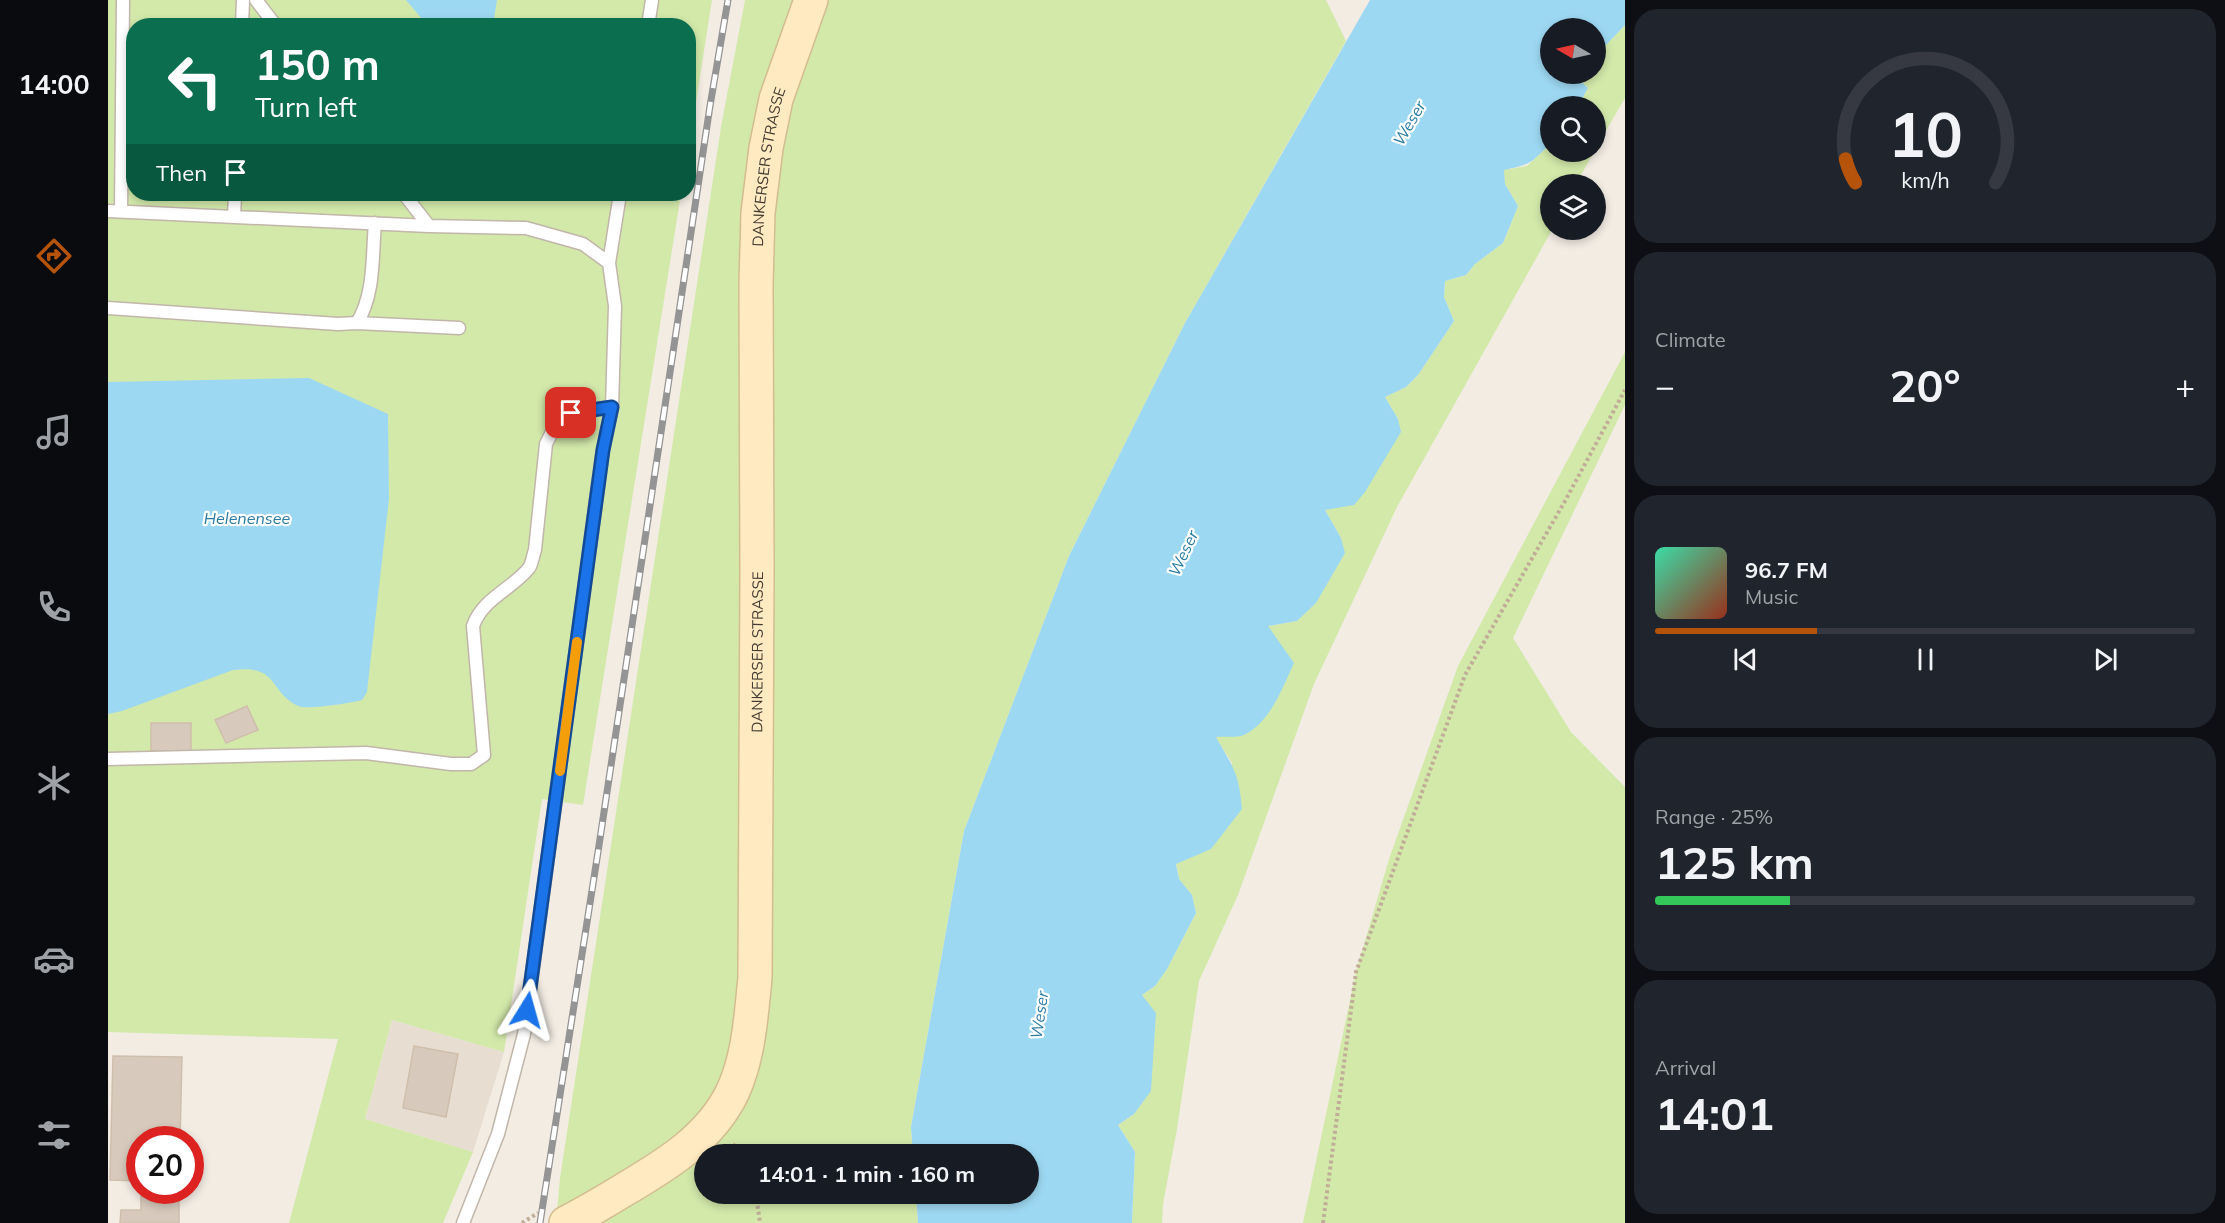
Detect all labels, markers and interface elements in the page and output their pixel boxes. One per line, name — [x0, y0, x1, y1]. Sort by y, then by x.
north arrow — [1540, 18, 1606, 84]
map controls — [1540, 18, 1606, 240]
text: 150 m — [255, 38, 380, 91]
icon: left — [156, 42, 234, 120]
text: 14:00 — [18, 67, 90, 101]
street label: DANKERSER STRASSE — [748, 84, 789, 247]
text: Turn left — [255, 90, 357, 124]
text: 10 — [1888, 94, 1962, 173]
water label: Weser — [1388, 96, 1430, 149]
button: search — [1540, 96, 1606, 162]
icon: arrive — [219, 156, 252, 189]
text: Then — [156, 159, 207, 187]
text: km/h — [1901, 166, 1949, 193]
button: layers — [1540, 174, 1606, 240]
icon: directions — [33, 235, 75, 277]
text: Climate — [1655, 327, 1726, 352]
text: 20° — [1889, 357, 1961, 413]
text: − — [1655, 365, 1675, 406]
text: + — [2175, 365, 2195, 406]
pin — [545, 387, 596, 438]
icon: arrive — [554, 396, 587, 429]
icon: music — [33, 411, 75, 453]
water label: Helenensee — [204, 508, 290, 528]
water label: Weser — [1164, 526, 1203, 579]
text: 96.7 FM — [1745, 556, 1828, 584]
street label: DANKERSER STRASSE — [747, 571, 767, 733]
text: Music — [1745, 584, 1798, 609]
icon: phone — [33, 586, 75, 628]
icon: previous — [1729, 643, 1762, 676]
icon: pause — [1909, 643, 1942, 676]
icon: next — [2089, 643, 2122, 676]
icon: climate — [33, 762, 75, 804]
text: Range · 25% — [1655, 804, 1773, 829]
text: 125 km — [1655, 834, 1814, 890]
icon: car — [33, 938, 75, 980]
position arrow — [495, 978, 559, 1042]
water label: Weser — [1026, 989, 1052, 1040]
text: Arrival — [1655, 1055, 1716, 1080]
text: 14:01 — [1655, 1085, 1774, 1141]
icon: filters — [33, 1114, 75, 1156]
speed limit sign: 20 — [126, 1126, 204, 1204]
text: 14:01 · 1 min · 160 m — [758, 1160, 975, 1188]

